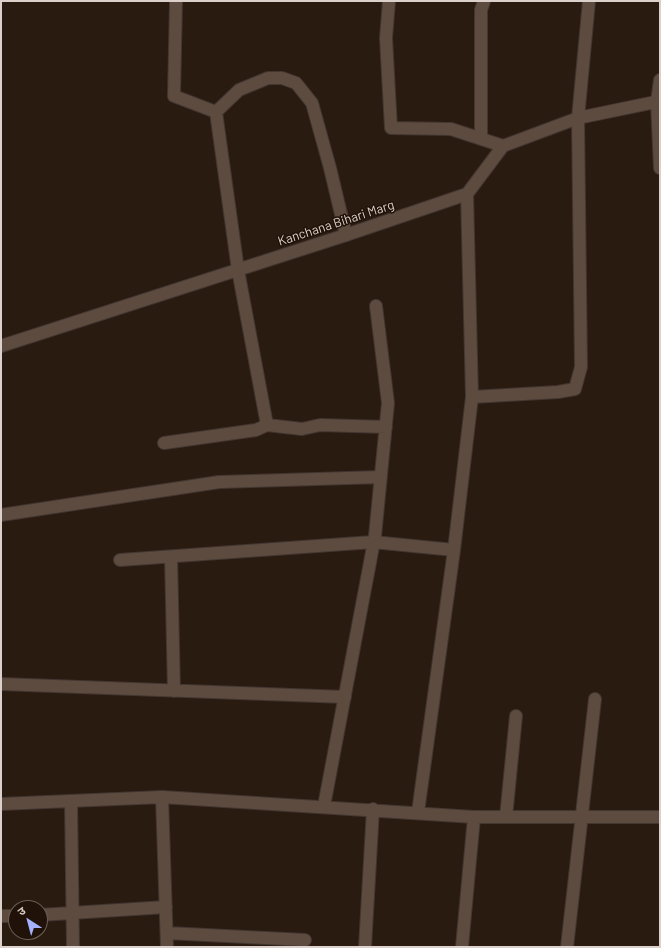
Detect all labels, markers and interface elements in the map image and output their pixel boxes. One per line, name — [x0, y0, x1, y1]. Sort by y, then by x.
street label: Kanchana Bihari Marg — [276, 197, 396, 249]
north arrow — [8, 900, 48, 940]
text: उ — [15, 904, 28, 918]

